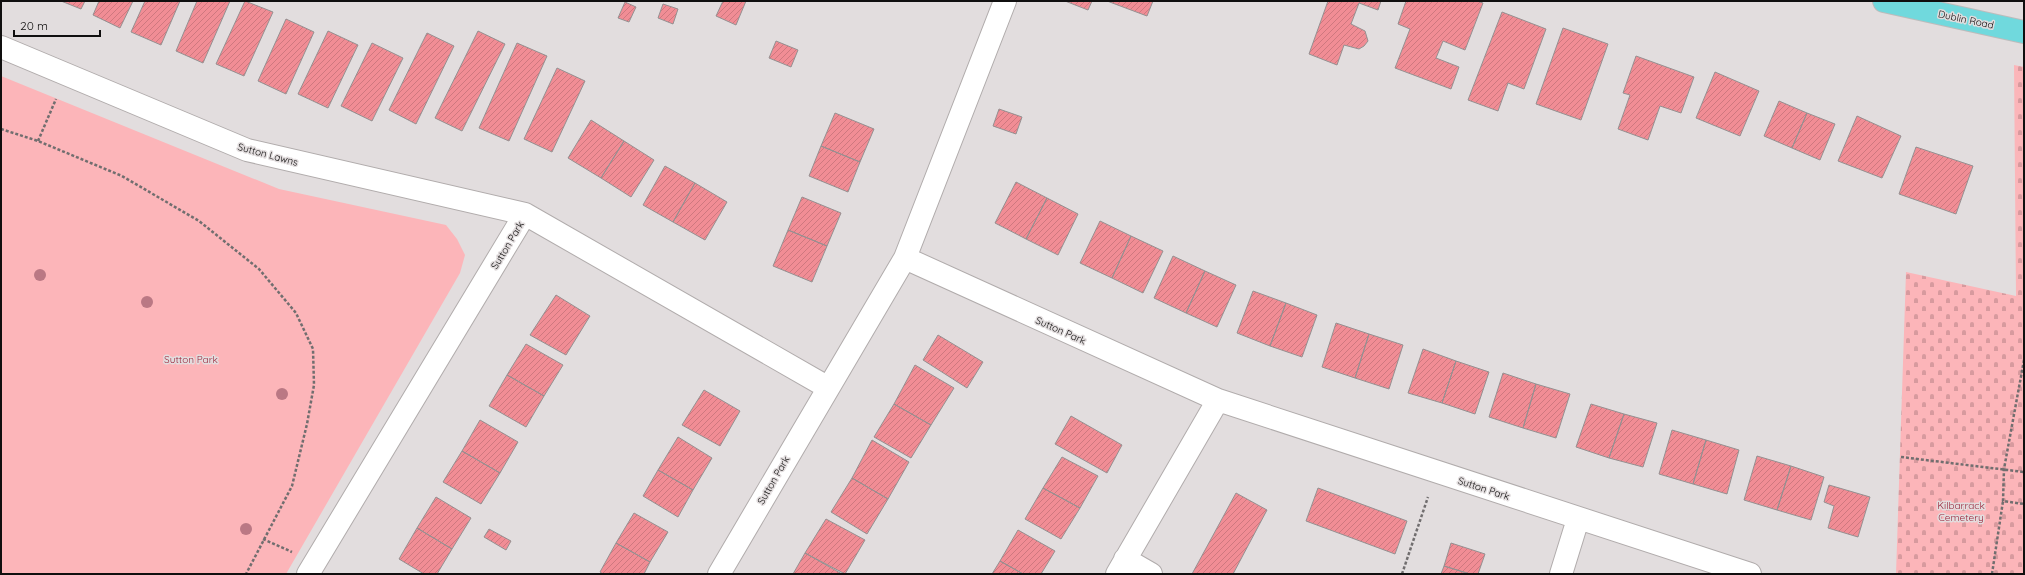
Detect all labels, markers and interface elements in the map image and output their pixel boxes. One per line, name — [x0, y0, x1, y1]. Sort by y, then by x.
street label: Dublin Road — [1937, 7, 1995, 32]
scale bar — [14, 12, 100, 38]
text: 20 m — [20, 18, 48, 33]
street label: Sutton Lawns — [236, 140, 300, 169]
street label: Sutton Park — [488, 219, 527, 272]
street label: Sutton Park — [1034, 314, 1088, 347]
park label: Sutton Park — [164, 353, 218, 366]
street label: Sutton Park — [754, 454, 793, 507]
street label: Sutton Park — [1456, 474, 1511, 503]
park label: Kilbarrack Cemetery — [1937, 499, 1985, 524]

